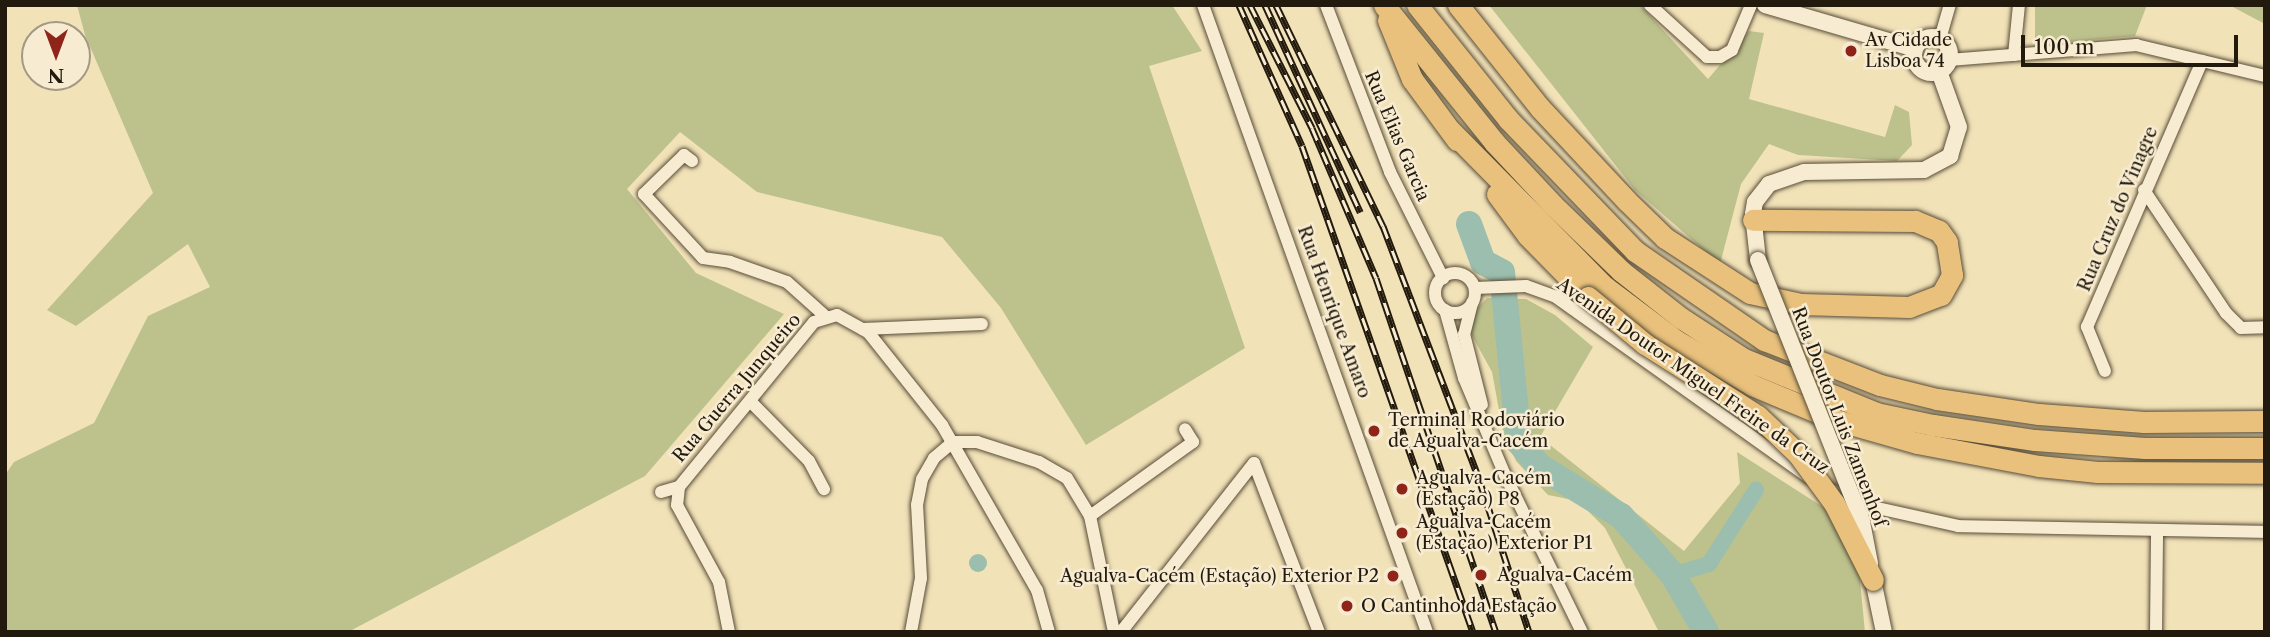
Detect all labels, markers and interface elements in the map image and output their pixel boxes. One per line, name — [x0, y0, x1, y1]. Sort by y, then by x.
north arrow — [21, 21, 91, 91]
scale bar — [2025, 21, 2242, 65]
place label: Av Cidade Lisboa 74 — [1865, 30, 1953, 72]
text: 100 m — [2034, 34, 2095, 59]
marker: Av Cidade Lisboa 74 — [1843, 43, 1859, 59]
text: N — [48, 64, 64, 87]
street label: Rua Elias Garcia — [1360, 67, 1434, 205]
street label: Rua Cruz do Vinagre — [2073, 123, 2163, 295]
street label: Rua Henrique Amaro — [1293, 222, 1375, 402]
street label: Avenida Doutor Miguel Freire da Cruz — [1552, 273, 1834, 479]
street label: Rua Doutor Luis Zamenhof — [1787, 304, 1891, 530]
street label: Rua Guerra Junqueiro — [668, 309, 806, 467]
place label: Terminal Rodoviário de Agualva-Cacém — [1388, 410, 1565, 452]
marker: Terminal Rodoviário de Agualva-Cacém — [1366, 423, 1382, 439]
place label: Agualva-Cacém (Estação) P8 — [1416, 468, 1551, 510]
marker: Agualva-Cacém (Estação) P8 — [1394, 481, 1410, 497]
place label: Agualva-Cacém (Estação) Exterior P1 — [1416, 512, 1593, 554]
marker: Agualva-Cacém (Estação) Exterior P1 — [1394, 525, 1410, 541]
place label: Agualva-Cacém — [1497, 564, 1632, 586]
place label: Agualva-Cacém (Estação) Exterior P2 — [1060, 565, 1379, 587]
marker: Agualva-Cacém — [1471, 565, 1491, 585]
marker: Agualva-Cacém (Estação) Exterior P2 — [1385, 568, 1401, 584]
place label: O Cantinho da Estação — [1361, 595, 1557, 617]
marker: O Cantinho da Estação — [1339, 598, 1355, 614]

